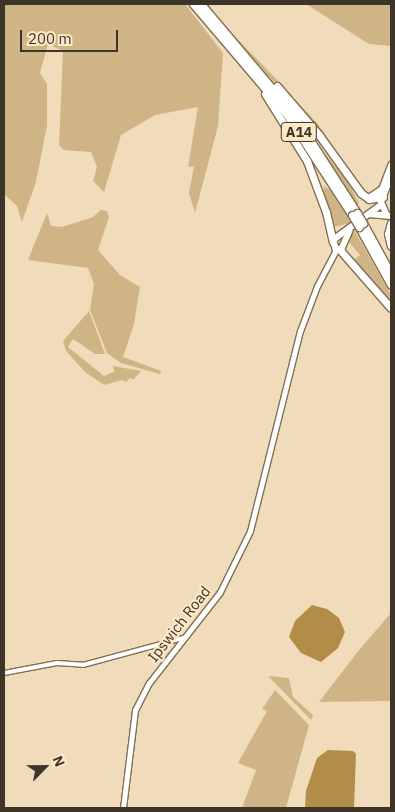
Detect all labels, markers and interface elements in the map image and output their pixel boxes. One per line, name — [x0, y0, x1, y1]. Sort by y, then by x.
scale bar — [22, 20, 120, 52]
text: 200 m — [28, 29, 72, 48]
road number: A14 — [280, 120, 318, 144]
street label: Ipswich Road — [144, 583, 214, 665]
north arrow — [20, 742, 70, 792]
text: N — [49, 753, 69, 769]

